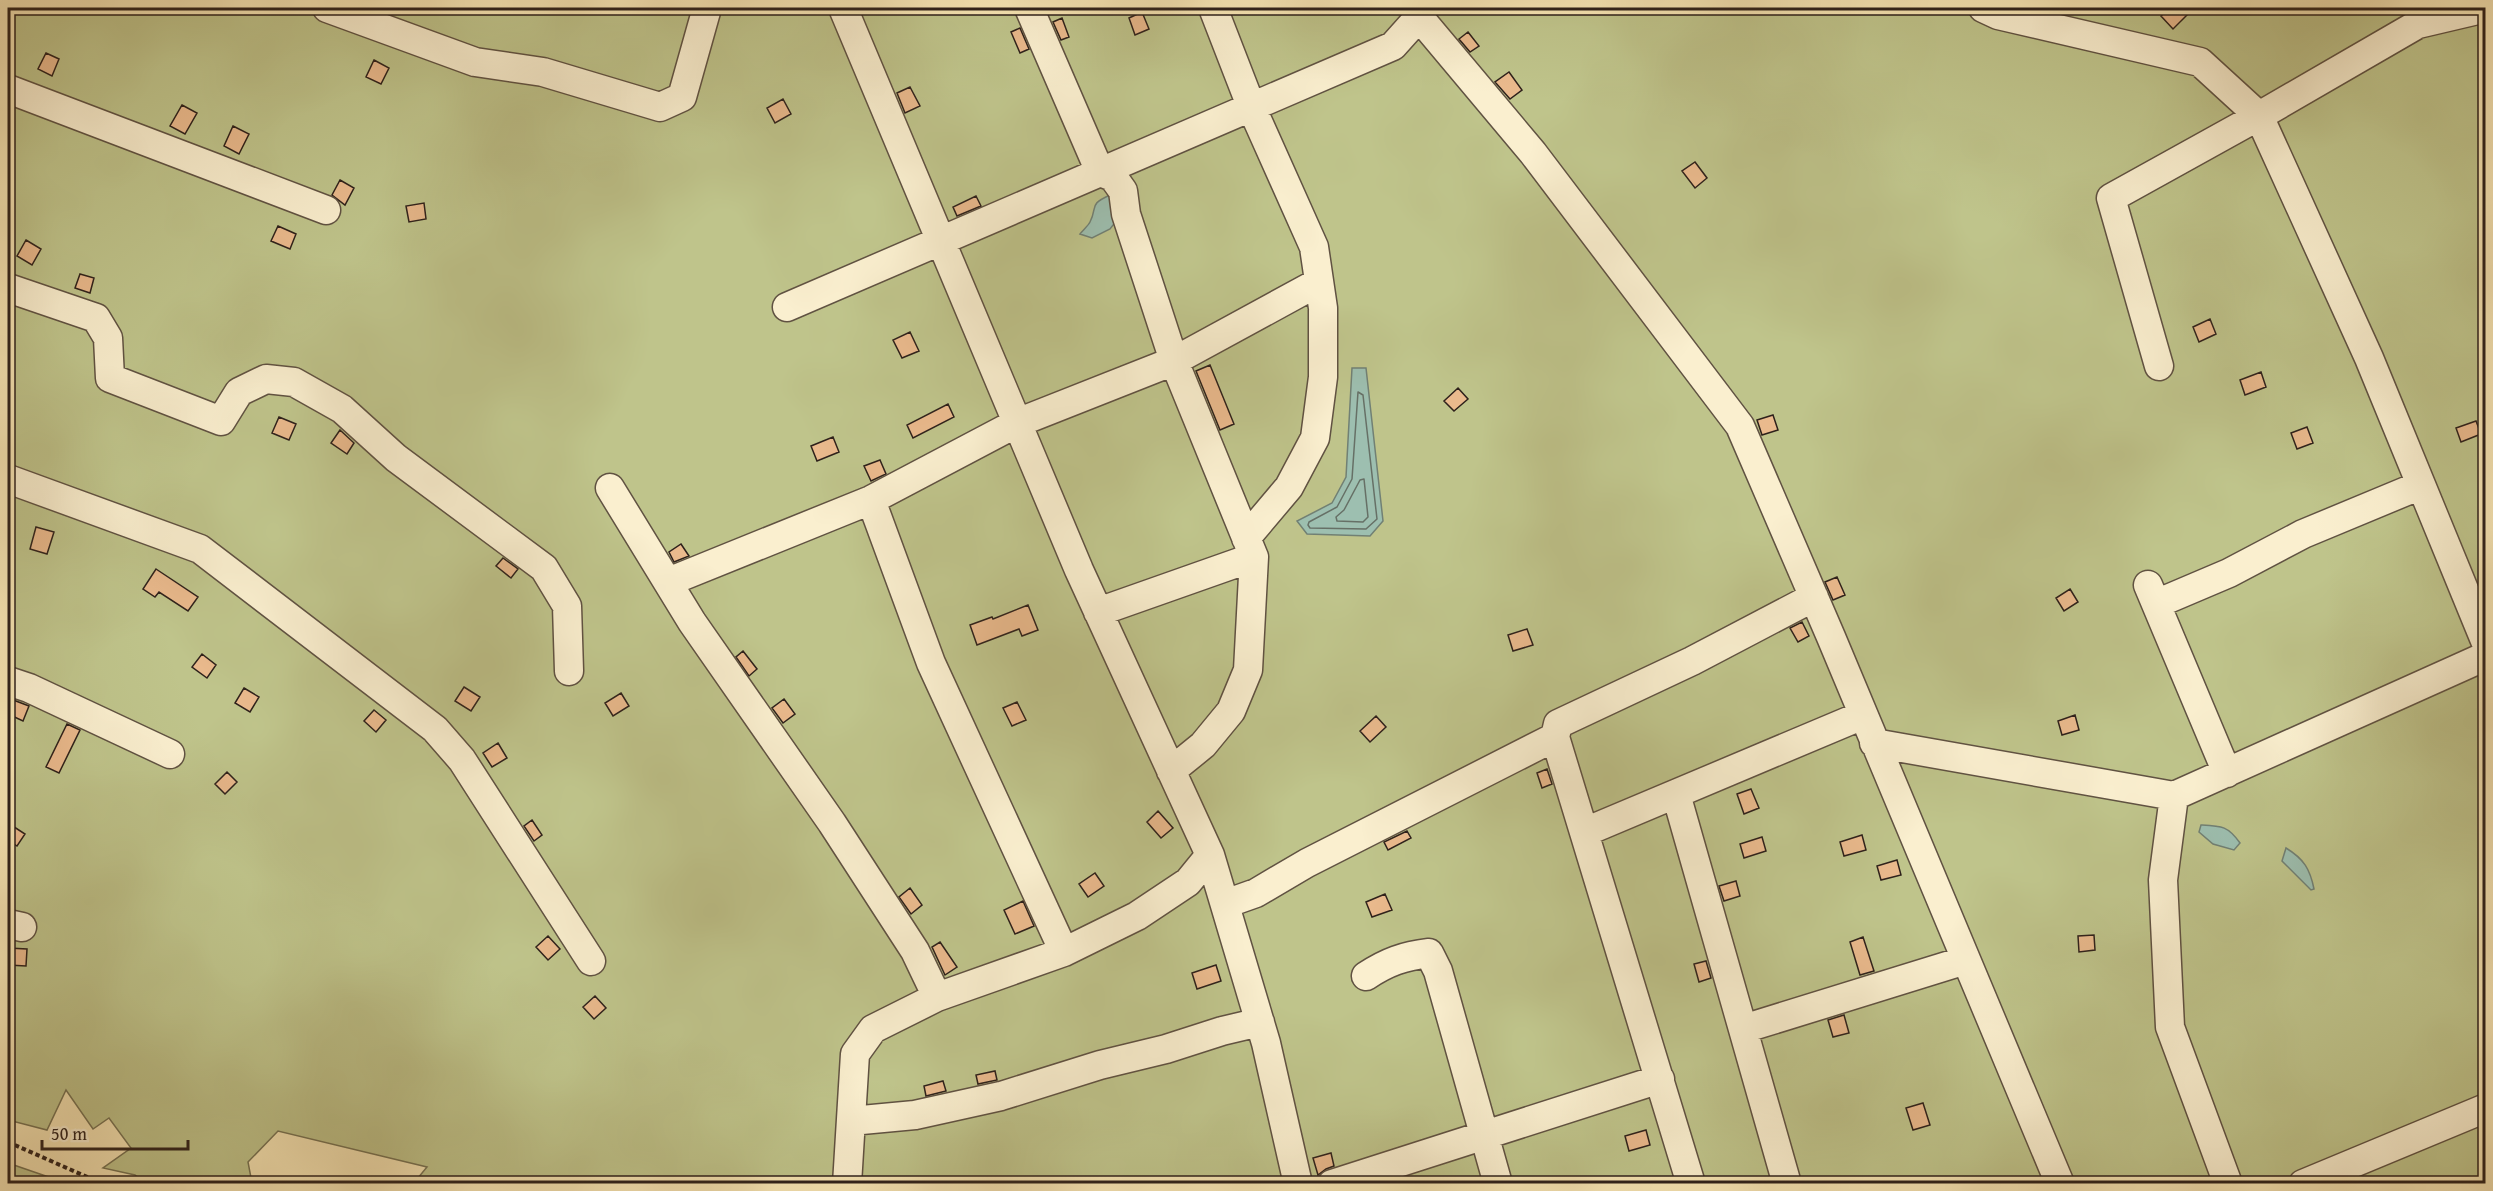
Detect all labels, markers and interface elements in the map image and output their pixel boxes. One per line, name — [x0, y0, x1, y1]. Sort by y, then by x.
scale bar — [42, 1113, 188, 1151]
text: 50 m — [51, 1120, 87, 1147]

